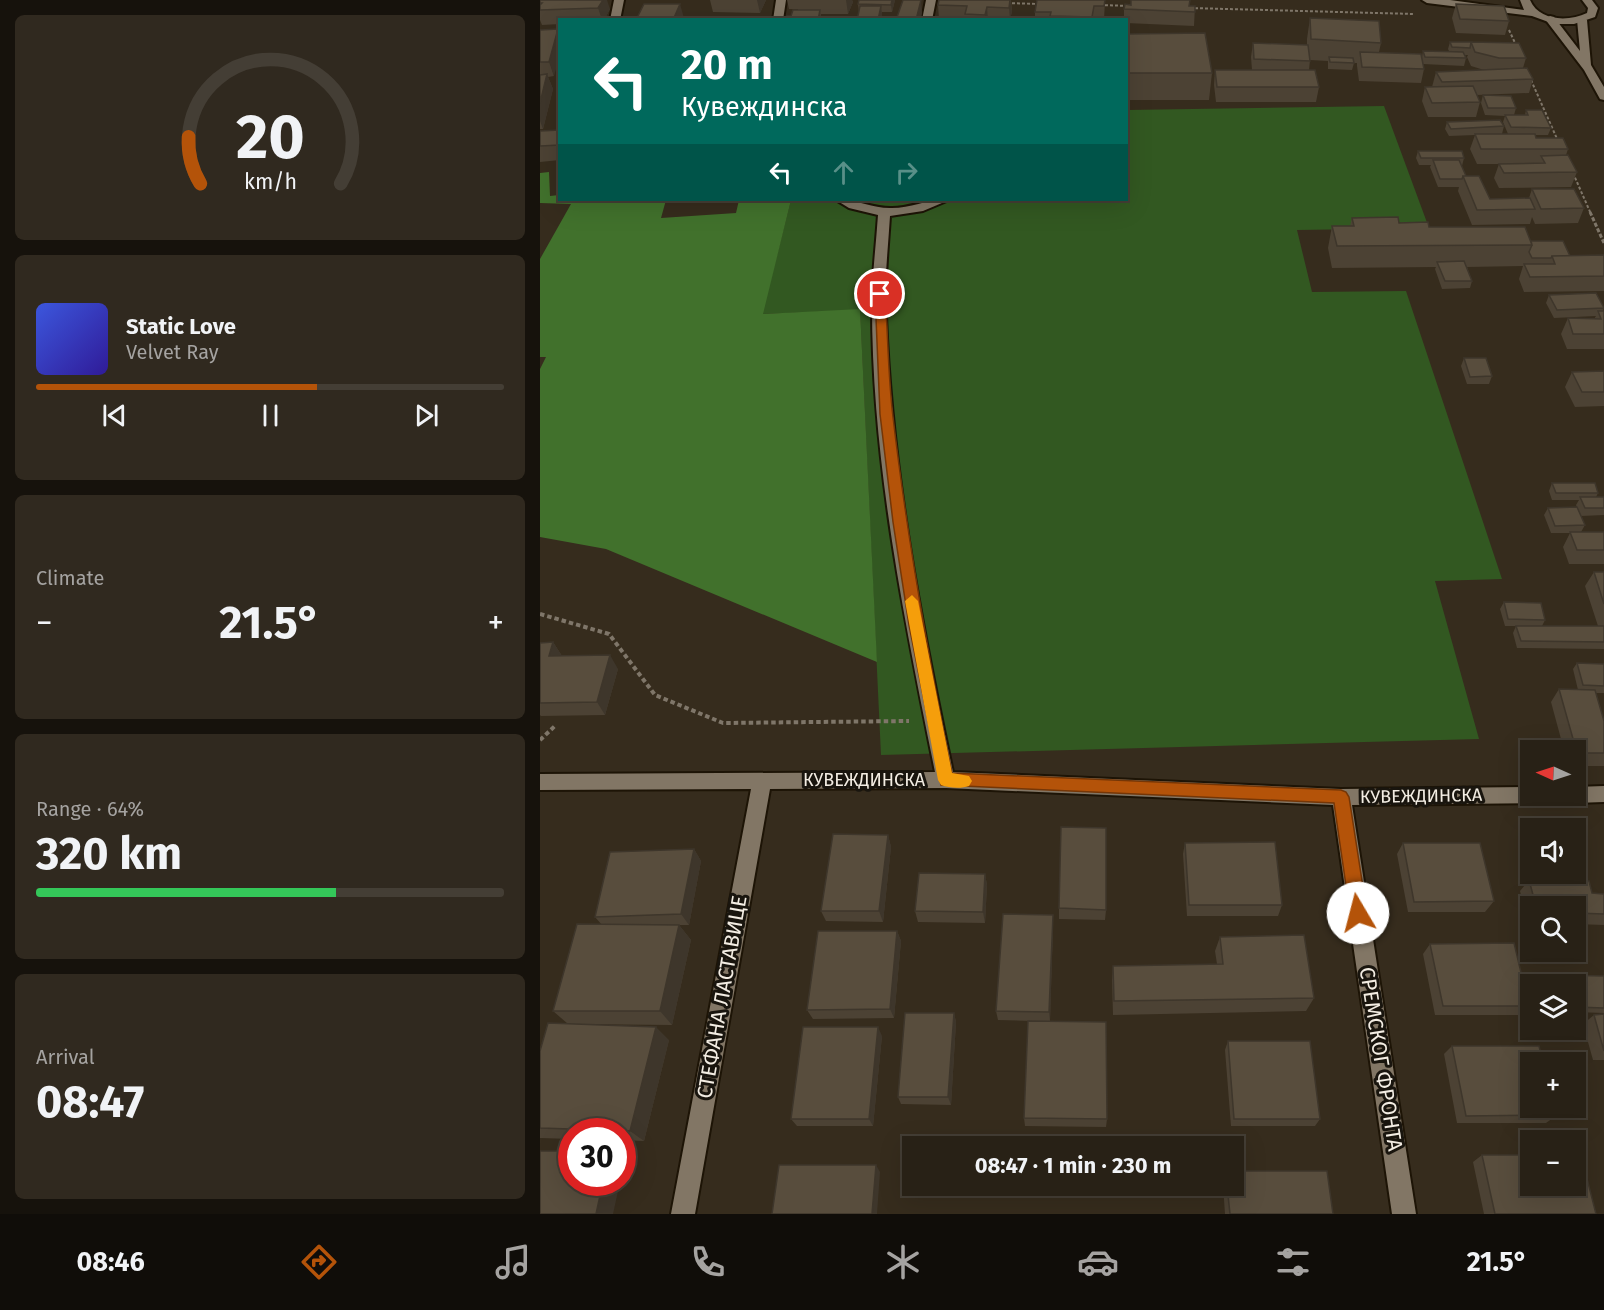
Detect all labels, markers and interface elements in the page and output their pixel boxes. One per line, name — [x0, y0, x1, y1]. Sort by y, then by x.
text: 20 m — [681, 40, 773, 90]
icon: left — [582, 42, 660, 120]
text: Кувеждинска — [681, 91, 847, 123]
text: 20 — [236, 101, 304, 176]
icon: left — [764, 156, 797, 189]
icon: ahead — [827, 156, 860, 189]
icon: right — [890, 156, 923, 189]
text: km/h — [243, 170, 297, 196]
pin — [854, 268, 905, 319]
icon: arrive — [863, 277, 896, 310]
text: Static Love — [126, 313, 236, 340]
text: Velvet Ray — [126, 340, 219, 364]
icon: previous — [98, 399, 131, 432]
icon: pause — [254, 399, 287, 432]
icon: next — [410, 399, 443, 432]
text: Climate — [36, 566, 104, 590]
text: 21.5° — [219, 596, 321, 650]
text: − — [36, 603, 53, 643]
text: + — [488, 603, 504, 643]
north arrow — [1520, 740, 1586, 806]
map controls — [1520, 740, 1586, 1196]
street label: КУВЕЖДИНСКА — [803, 769, 926, 791]
street label: КУВЕЖДИНСКА — [1360, 784, 1483, 808]
text: Range · 64% — [36, 797, 144, 821]
button: sound — [1520, 818, 1586, 884]
text: 320 km — [36, 827, 182, 881]
position arrow — [1326, 881, 1390, 945]
street label: СТЕФАНА ЛАСТАВИЦЕ — [691, 893, 753, 1101]
button: search — [1520, 896, 1586, 962]
street label: СРЕМСКОГ ФРОНТА — [1354, 965, 1408, 1153]
button: layers — [1520, 974, 1586, 1040]
text: Arrival — [36, 1045, 95, 1069]
button: + — [1520, 1052, 1586, 1118]
text: 08:47 — [36, 1075, 144, 1129]
speed limit sign: 30 — [558, 1118, 636, 1196]
button: − — [1520, 1130, 1586, 1196]
text: 08:47 · 1 min · 230 m — [975, 1152, 1171, 1179]
icon: directions — [298, 1241, 340, 1283]
icon: music — [492, 1241, 534, 1283]
icon: phone — [687, 1241, 729, 1283]
icon: climate — [882, 1241, 924, 1283]
icon: car — [1077, 1241, 1119, 1283]
icon: filters — [1272, 1241, 1314, 1283]
text: 08:46 — [76, 1246, 145, 1278]
text: 21.5° — [1467, 1246, 1528, 1278]

